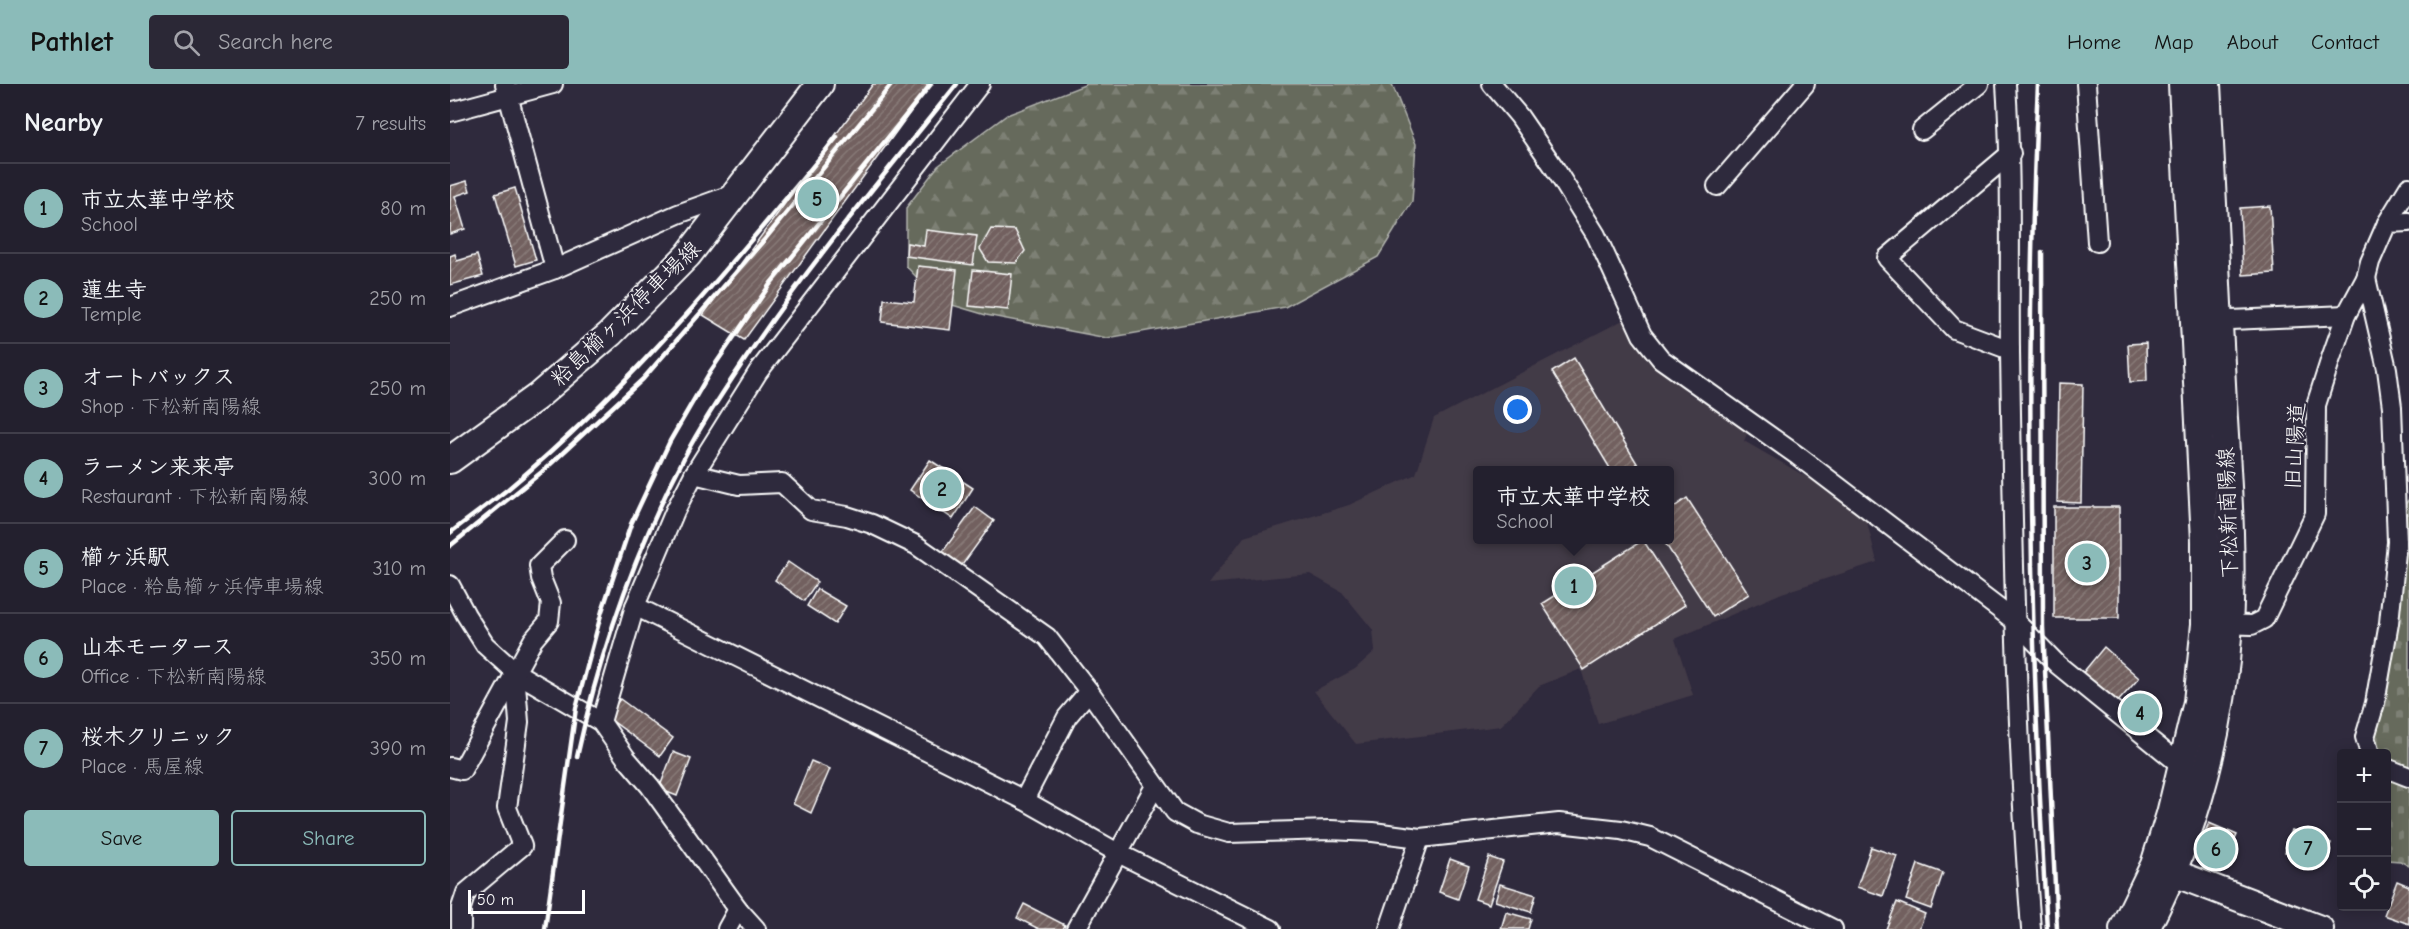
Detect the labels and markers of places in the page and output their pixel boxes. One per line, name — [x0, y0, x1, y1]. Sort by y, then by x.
pin: 5 — [798, 176, 836, 222]
pin: 2 — [922, 466, 962, 512]
pin: 3 — [2068, 540, 2106, 586]
pin: 1 — [1554, 564, 1594, 608]
pin: 4 — [2120, 690, 2160, 736]
pin: 6 — [2196, 826, 2236, 872]
pin: 7 — [2288, 826, 2328, 870]

